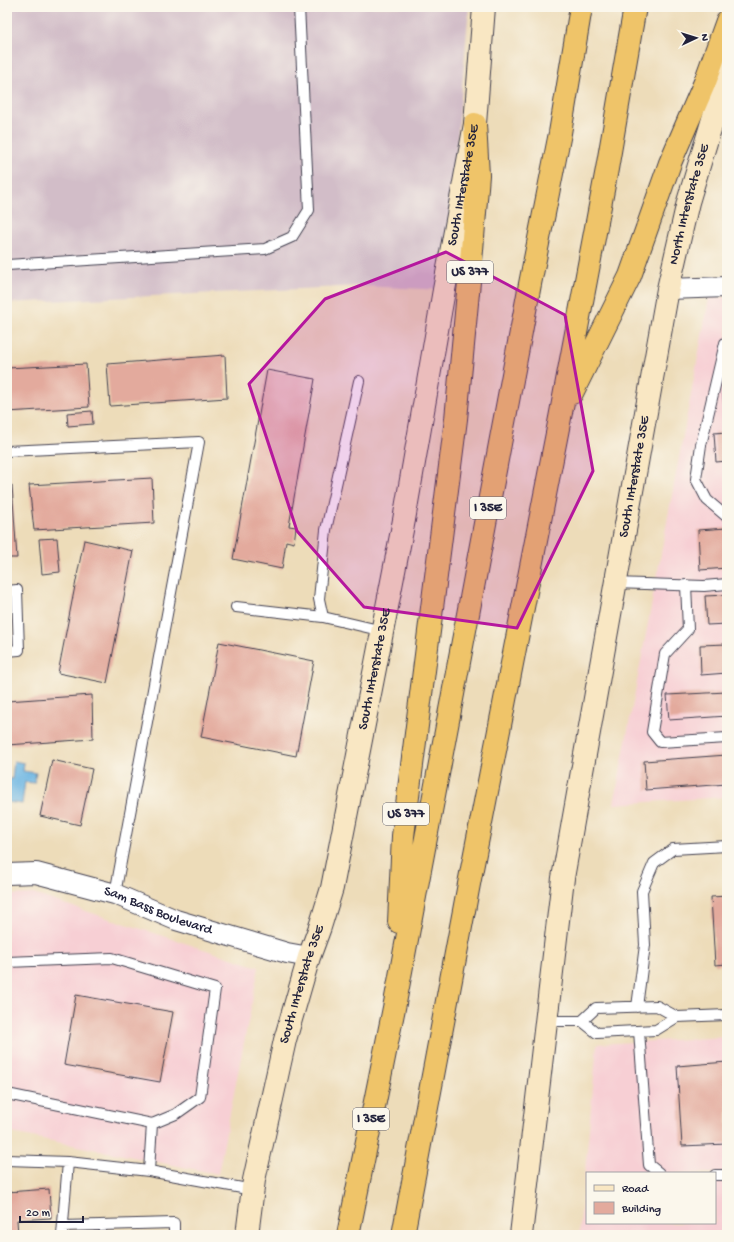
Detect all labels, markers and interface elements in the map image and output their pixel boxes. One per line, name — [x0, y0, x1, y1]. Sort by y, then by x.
north arrow — [676, 18, 716, 58]
text: N — [698, 33, 710, 41]
street label: South Interstate 35E — [444, 122, 483, 247]
street label: North Interstate 35E — [665, 141, 714, 266]
road number: US 377 — [447, 261, 493, 283]
street label: South Interstate 35E — [615, 413, 654, 539]
road number: I 35E — [470, 497, 506, 519]
street label: South Interstate 35E — [355, 606, 395, 731]
road number: US 377 — [383, 803, 429, 825]
street label: Sam Bass Boulevard — [102, 883, 216, 939]
street label: South Interstate 35E — [276, 922, 329, 1045]
road number: I 35E — [353, 1108, 389, 1130]
legend — [586, 1172, 716, 1224]
text: Road — [622, 1183, 649, 1197]
scale bar — [20, 1198, 83, 1224]
text: Building — [621, 1203, 661, 1217]
text: 20 m — [26, 1207, 51, 1221]

